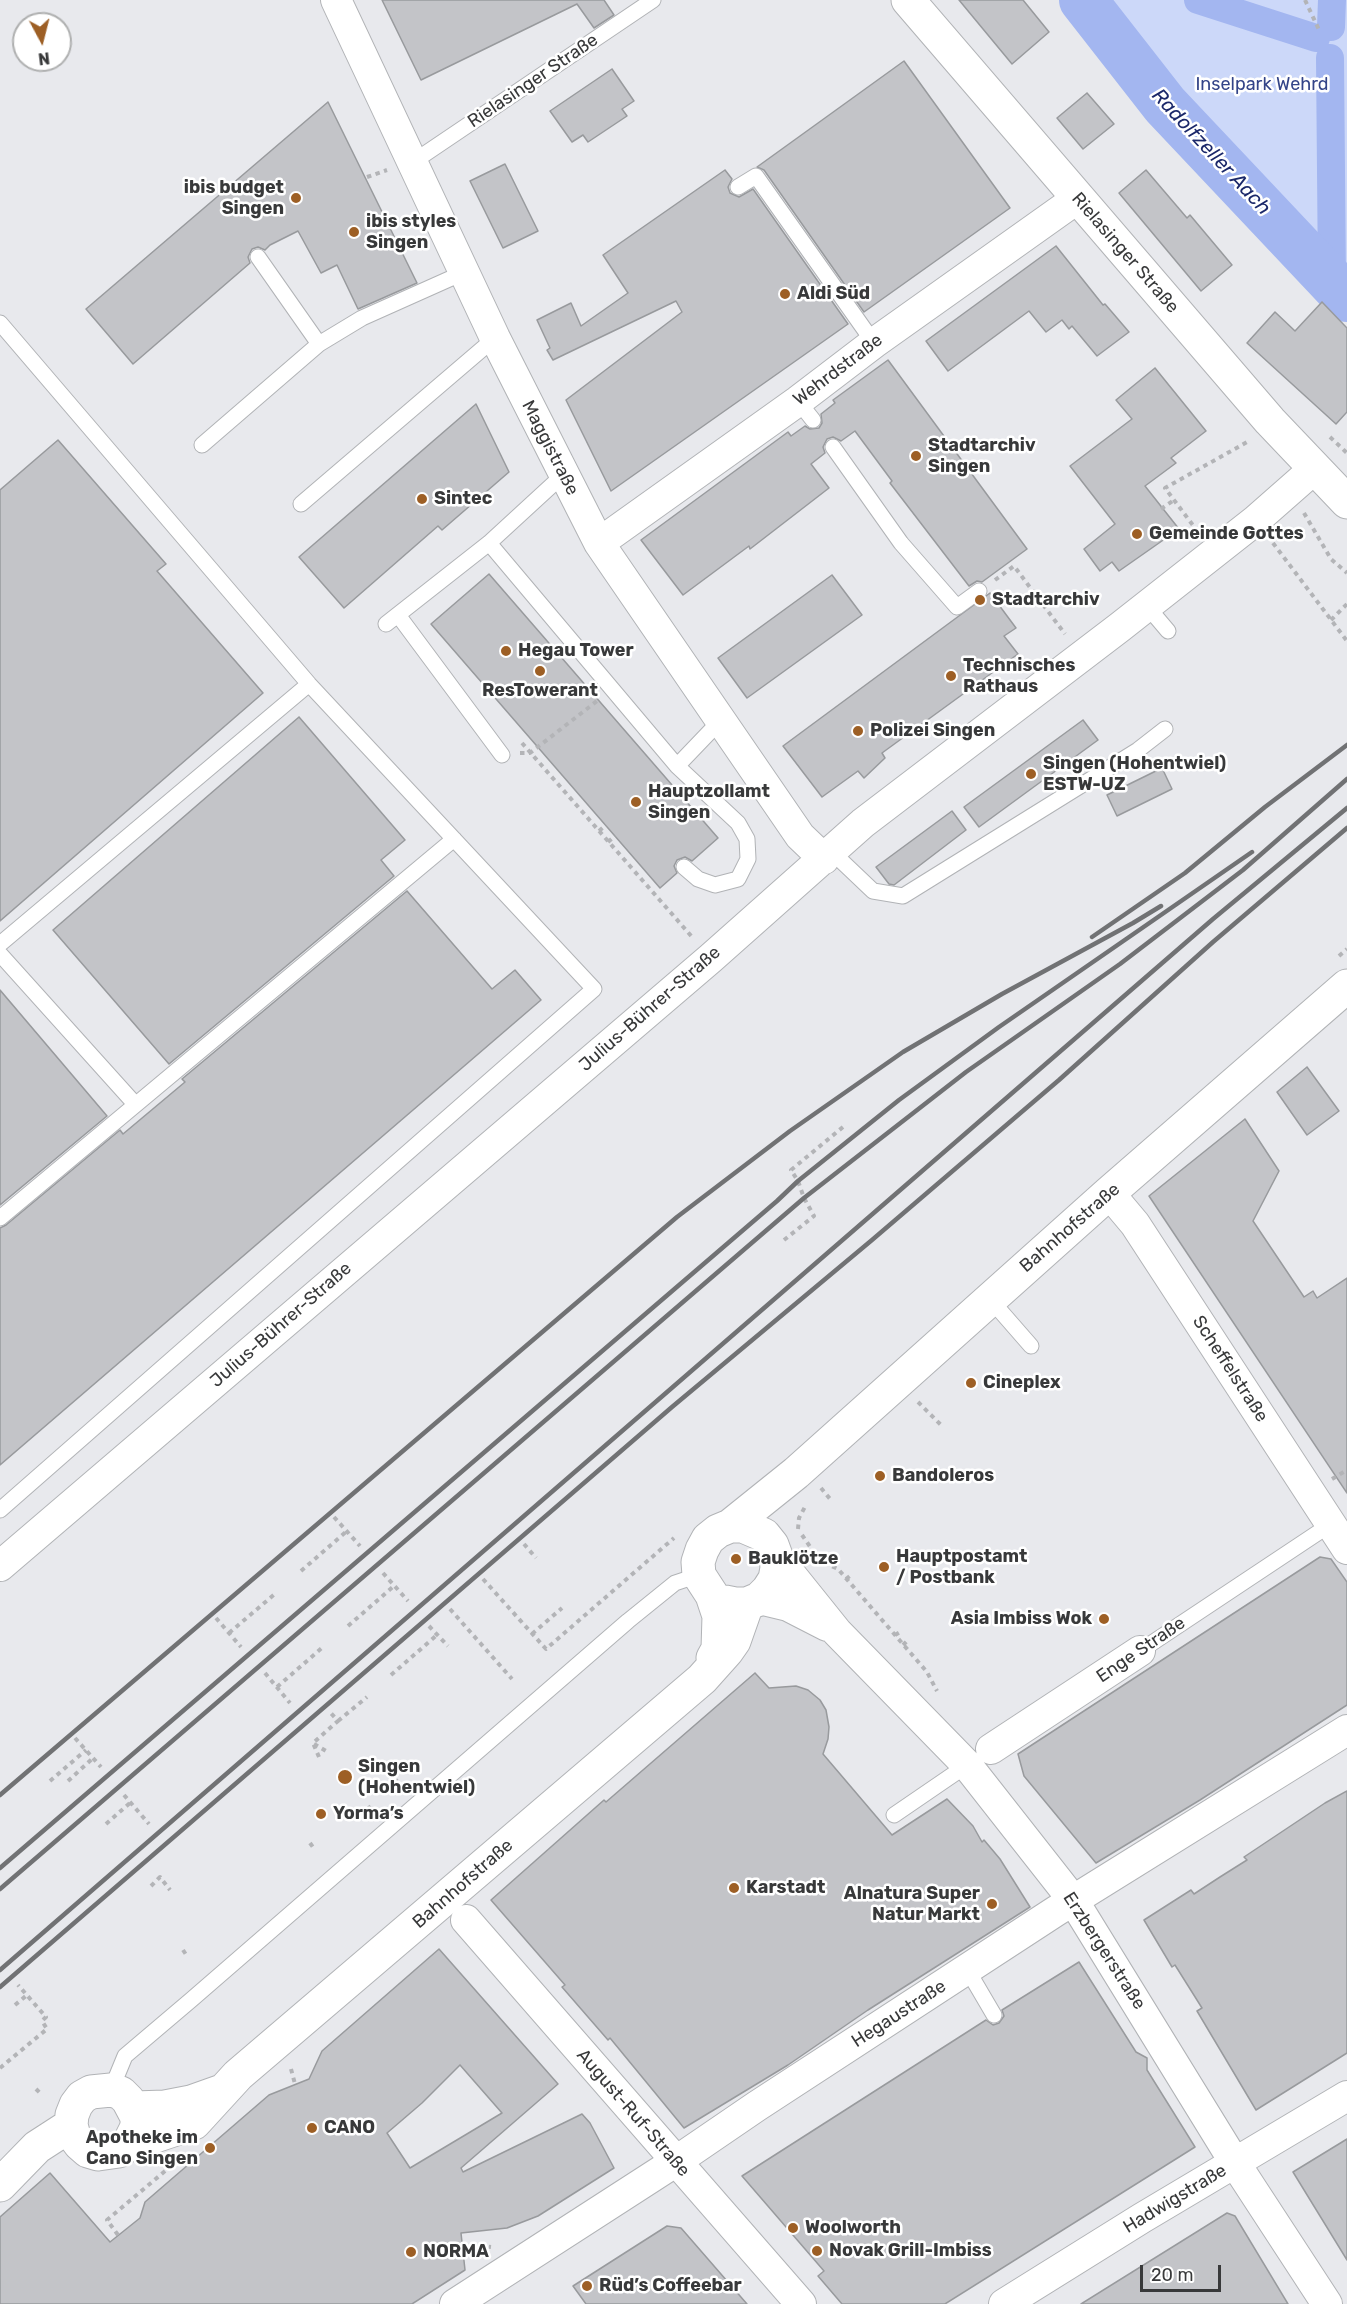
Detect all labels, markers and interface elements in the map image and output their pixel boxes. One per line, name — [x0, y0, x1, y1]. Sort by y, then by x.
north arrow — [12, 12, 72, 72]
street label: Rielasinger Straße — [464, 29, 602, 133]
text: N — [37, 48, 51, 69]
park label: Inselpark Wehrd — [1195, 74, 1329, 96]
water label: Radolfzeller Aach — [1146, 84, 1276, 220]
place label: ibis budget Singen — [184, 177, 284, 219]
street label: Rielasinger Straße — [1067, 188, 1183, 318]
marker: ibis budget Singen — [289, 191, 303, 205]
place label: ibis styles Singen — [366, 211, 456, 254]
marker: ibis styles Singen — [347, 225, 361, 239]
place label: Aldi Süd — [797, 283, 870, 305]
marker: Aldi Süd — [778, 287, 792, 301]
street label: Wehrdstraße — [789, 329, 887, 411]
street label: Maggistraße — [517, 397, 583, 499]
place label: Stadtarchiv Singen — [928, 435, 1036, 478]
marker: Stadtarchiv Singen — [909, 449, 923, 463]
place label: Sintec — [434, 488, 492, 510]
marker: Sintec — [415, 492, 429, 506]
place label: Gemeinde Gottes — [1149, 523, 1304, 545]
marker: Gemeinde Gottes — [1130, 527, 1144, 541]
place label: Stadtarchiv — [992, 589, 1100, 611]
marker: Stadtarchiv — [973, 593, 987, 607]
place label: Hegau Tower — [518, 640, 634, 662]
marker: Hegau Tower — [499, 644, 513, 658]
place label: Technisches Rathaus — [963, 655, 1075, 698]
marker: ResTowerant — [533, 664, 547, 678]
marker: Technisches Rathaus — [944, 669, 958, 683]
place label: ResTowerant — [482, 680, 598, 702]
place label: Polizei Singen — [870, 720, 995, 742]
marker: Polizei Singen — [851, 724, 865, 738]
place label: Singen (Hohentwiel) ESTW-UZ — [1043, 753, 1226, 795]
marker: Singen (Hohentwiel) ESTW-UZ — [1024, 767, 1038, 781]
place label: Hauptzollamt Singen — [648, 781, 770, 824]
marker: Hauptzollamt Singen — [629, 795, 643, 809]
street label: Julius-Bührer-Straße — [575, 942, 725, 1076]
street label: Bahnhofstraße — [1016, 1179, 1124, 1277]
street label: Julius-Bührer-Straße — [206, 1258, 356, 1392]
street label: Scheffelstraße — [1188, 1312, 1272, 1426]
place label: Cineplex — [983, 1372, 1061, 1394]
marker: Cineplex — [964, 1376, 978, 1390]
place label: Bandoleros — [892, 1465, 994, 1487]
marker: Bandoleros — [873, 1469, 887, 1483]
place label: Hauptpostamt / Postbank — [896, 1546, 1027, 1588]
place label: Bauklötze — [748, 1548, 838, 1570]
marker: Bauklötze — [729, 1552, 743, 1566]
marker: Hauptpostamt / Postbank — [877, 1560, 891, 1574]
place label: Asia Imbiss Wok — [951, 1608, 1092, 1630]
street label: Enge Straße — [1092, 1612, 1190, 1688]
marker: Asia Imbiss Wok — [1097, 1612, 1111, 1626]
place label: Singen (Hohentwiel) — [358, 1756, 475, 1798]
marker: Singen (Hohentwiel) — [336, 1768, 354, 1786]
place label: Yorma’s — [333, 1803, 404, 1825]
marker: Yorma’s — [314, 1807, 328, 1821]
street label: Bahnhofstraße — [409, 1835, 517, 1933]
place label: Karstadt — [746, 1877, 825, 1899]
marker: Karstadt — [727, 1881, 741, 1895]
place label: Alnatura Super Natur Markt — [844, 1883, 980, 1926]
street label: Erzbergerstraße — [1058, 1888, 1150, 2014]
marker: Alnatura Super Natur Markt — [985, 1897, 999, 1911]
street label: Hegaustraße — [848, 1976, 950, 2052]
street label: August-Ruf-Straße — [572, 2045, 694, 2181]
place label: CANO — [324, 2117, 375, 2139]
marker: CANO — [305, 2121, 319, 2135]
place label: Apotheke im Cano Singen — [86, 2127, 198, 2170]
marker: Apotheke im Cano Singen — [203, 2141, 217, 2155]
street label: Hadwigstraße — [1119, 2160, 1231, 2238]
place label: Woolworth — [805, 2217, 901, 2239]
marker: Woolworth — [786, 2221, 800, 2235]
place label: Novak Grill-Imbiss — [829, 2240, 992, 2262]
place label: NORMA — [423, 2241, 489, 2263]
marker: Novak Grill-Imbiss — [810, 2244, 824, 2258]
marker: NORMA — [404, 2245, 418, 2259]
scale bar — [1143, 2253, 1224, 2291]
text: 20 m — [1151, 2264, 1193, 2286]
place label: Rüd’s Coffeebar — [599, 2275, 742, 2297]
marker: Rüd’s Coffeebar — [580, 2279, 594, 2293]

